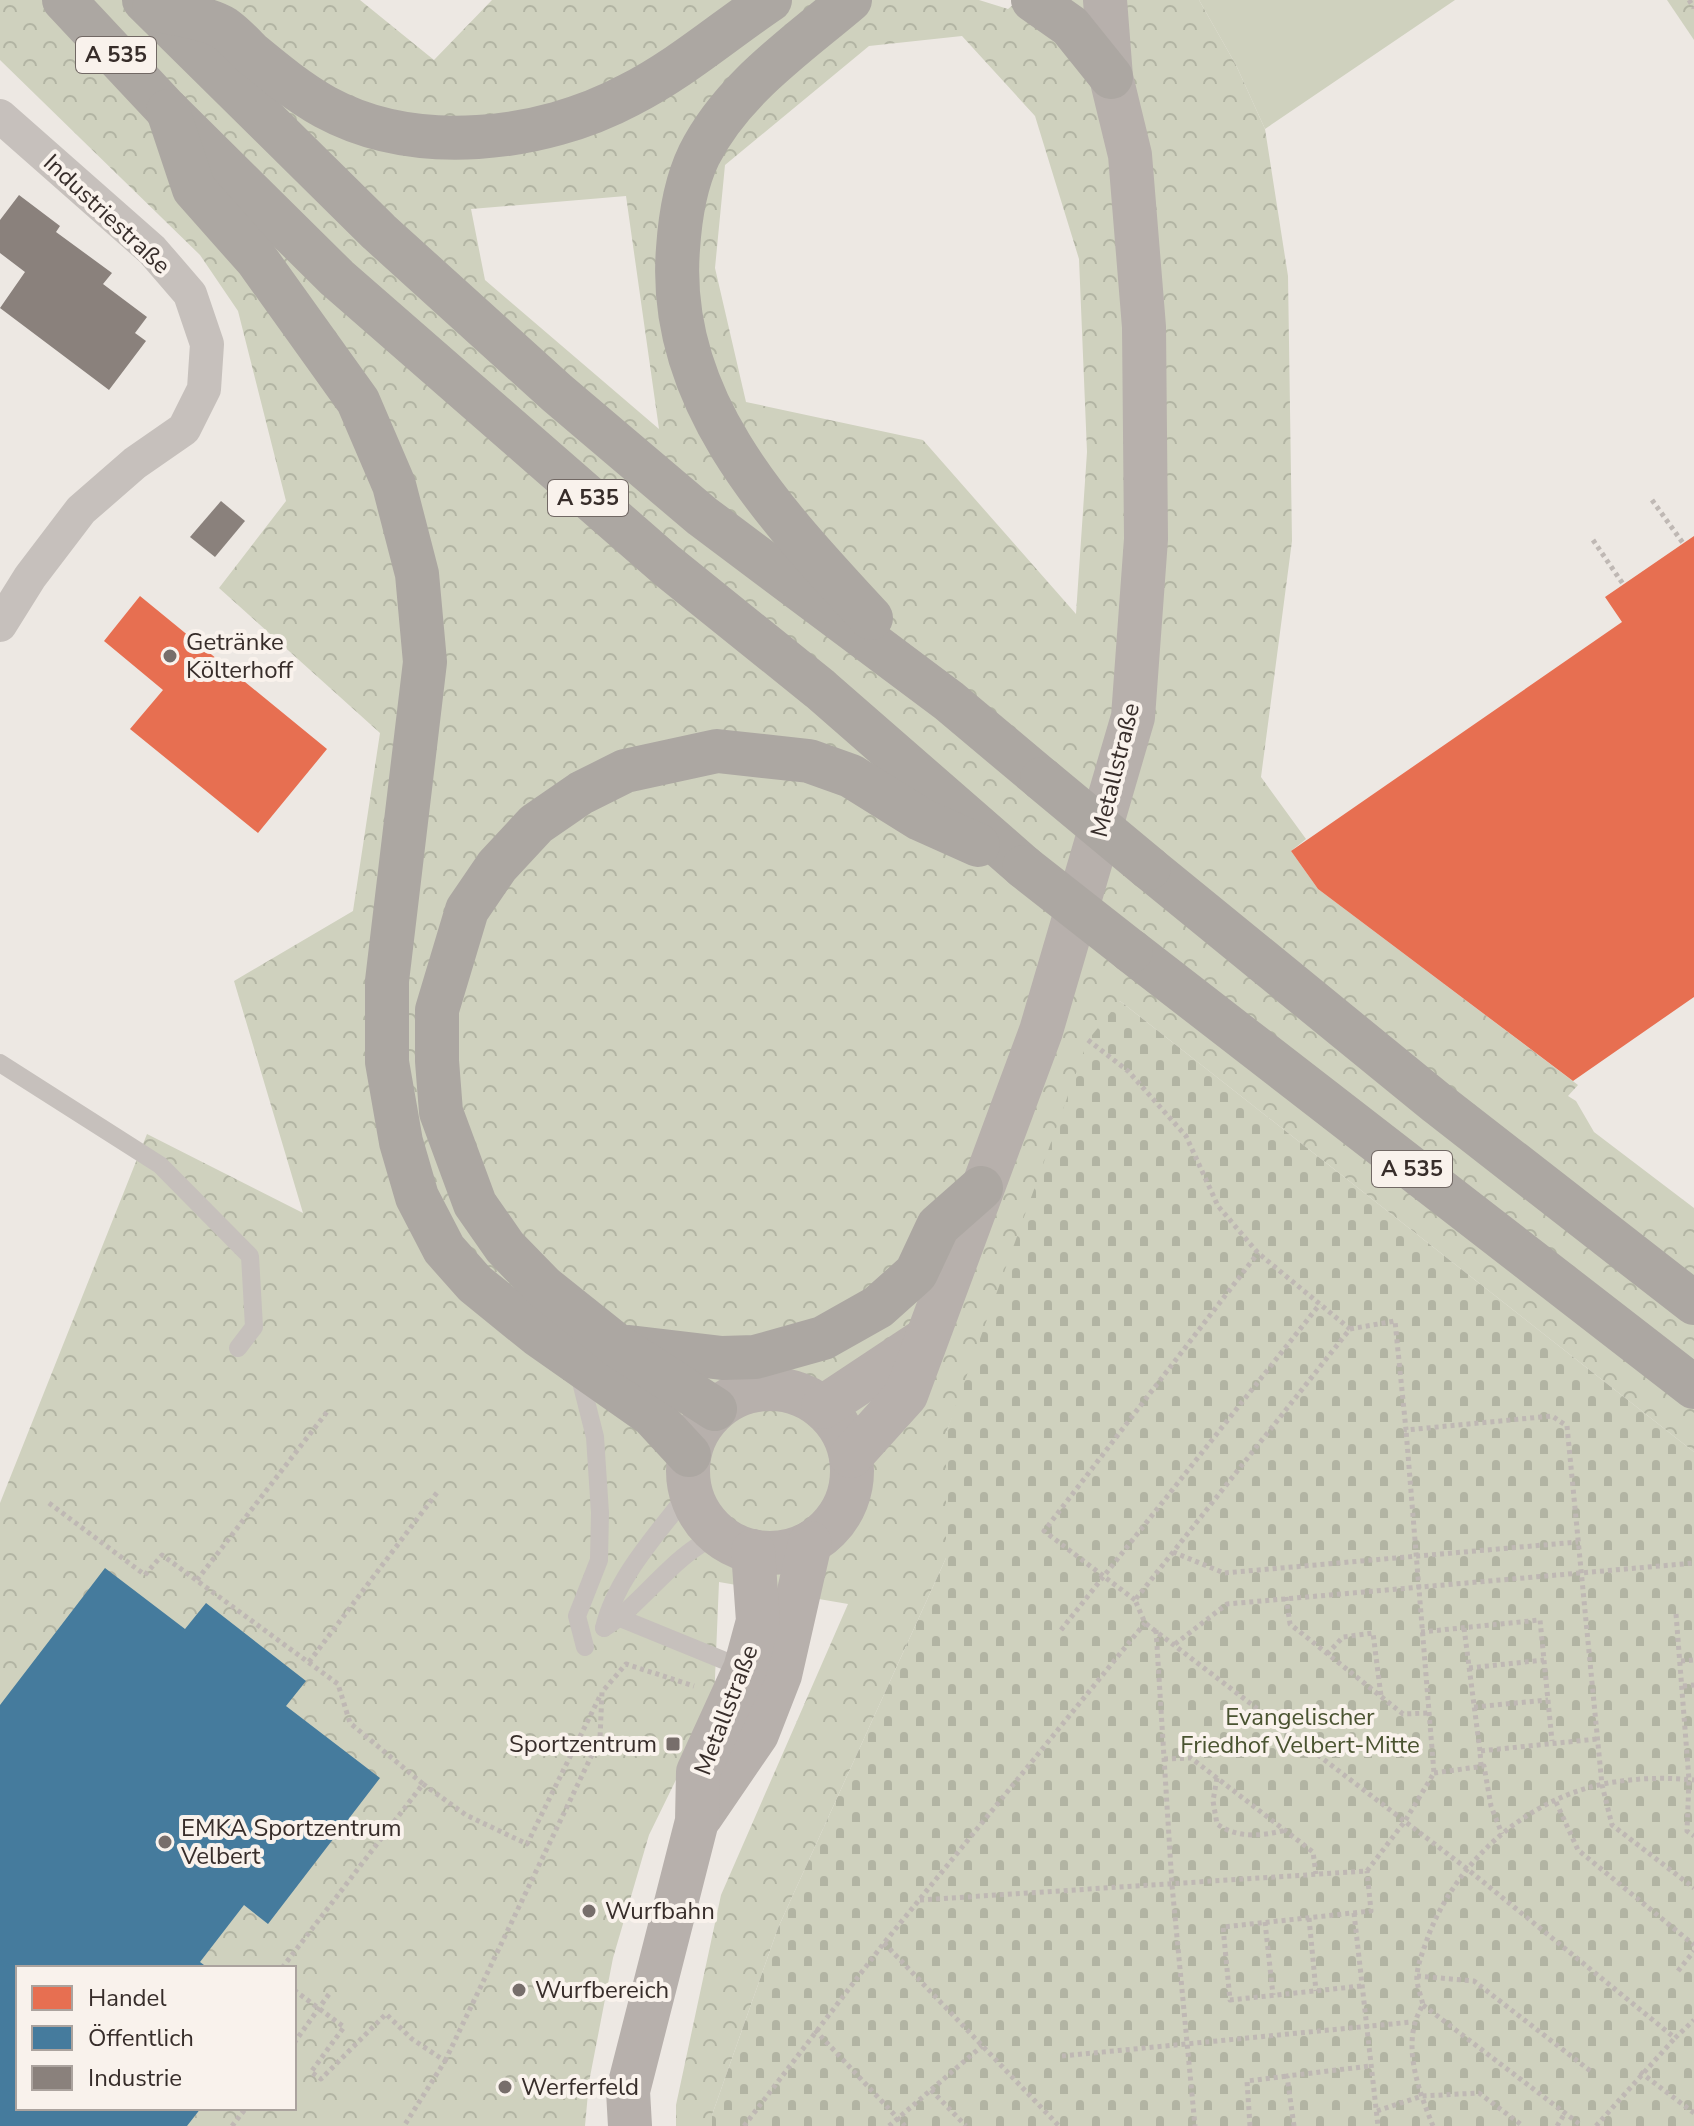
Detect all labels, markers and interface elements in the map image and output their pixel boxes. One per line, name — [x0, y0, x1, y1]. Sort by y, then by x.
road number: A 535 — [76, 37, 156, 73]
street label: Industriestraße — [37, 147, 177, 281]
road number: A 535 — [548, 480, 628, 516]
place label: Getränke Költerhoff — [186, 626, 294, 686]
marker: Getränke Költerhoff — [161, 647, 179, 665]
street label: Metallstraße — [1083, 700, 1147, 840]
road number: A 535 — [1372, 1151, 1452, 1187]
street label: Metallstraße — [687, 1640, 765, 1780]
park label: Evangelischer Friedhof Velbert-Mitte — [1180, 1701, 1420, 1761]
place label: Sportzentrum — [509, 1728, 657, 1760]
marker: Sportzentrum — [664, 1735, 682, 1753]
place label: EMKA Sportzentrum Velbert — [180, 1812, 402, 1872]
marker: EMKA Sportzentrum Velbert — [156, 1833, 174, 1851]
place label: Wurfbahn — [605, 1895, 715, 1927]
marker: Wurfbahn — [580, 1902, 598, 1920]
legend — [16, 1966, 296, 2110]
place label: Wurfbereich — [535, 1974, 669, 2006]
marker: Wurfbereich — [510, 1981, 528, 1999]
text: Handel — [88, 1982, 166, 2014]
text: Öffentlich — [88, 2022, 194, 2054]
text: Industrie — [88, 2062, 182, 2094]
place label: Werferfeld — [521, 2071, 639, 2103]
marker: Werferfeld — [496, 2078, 514, 2096]

